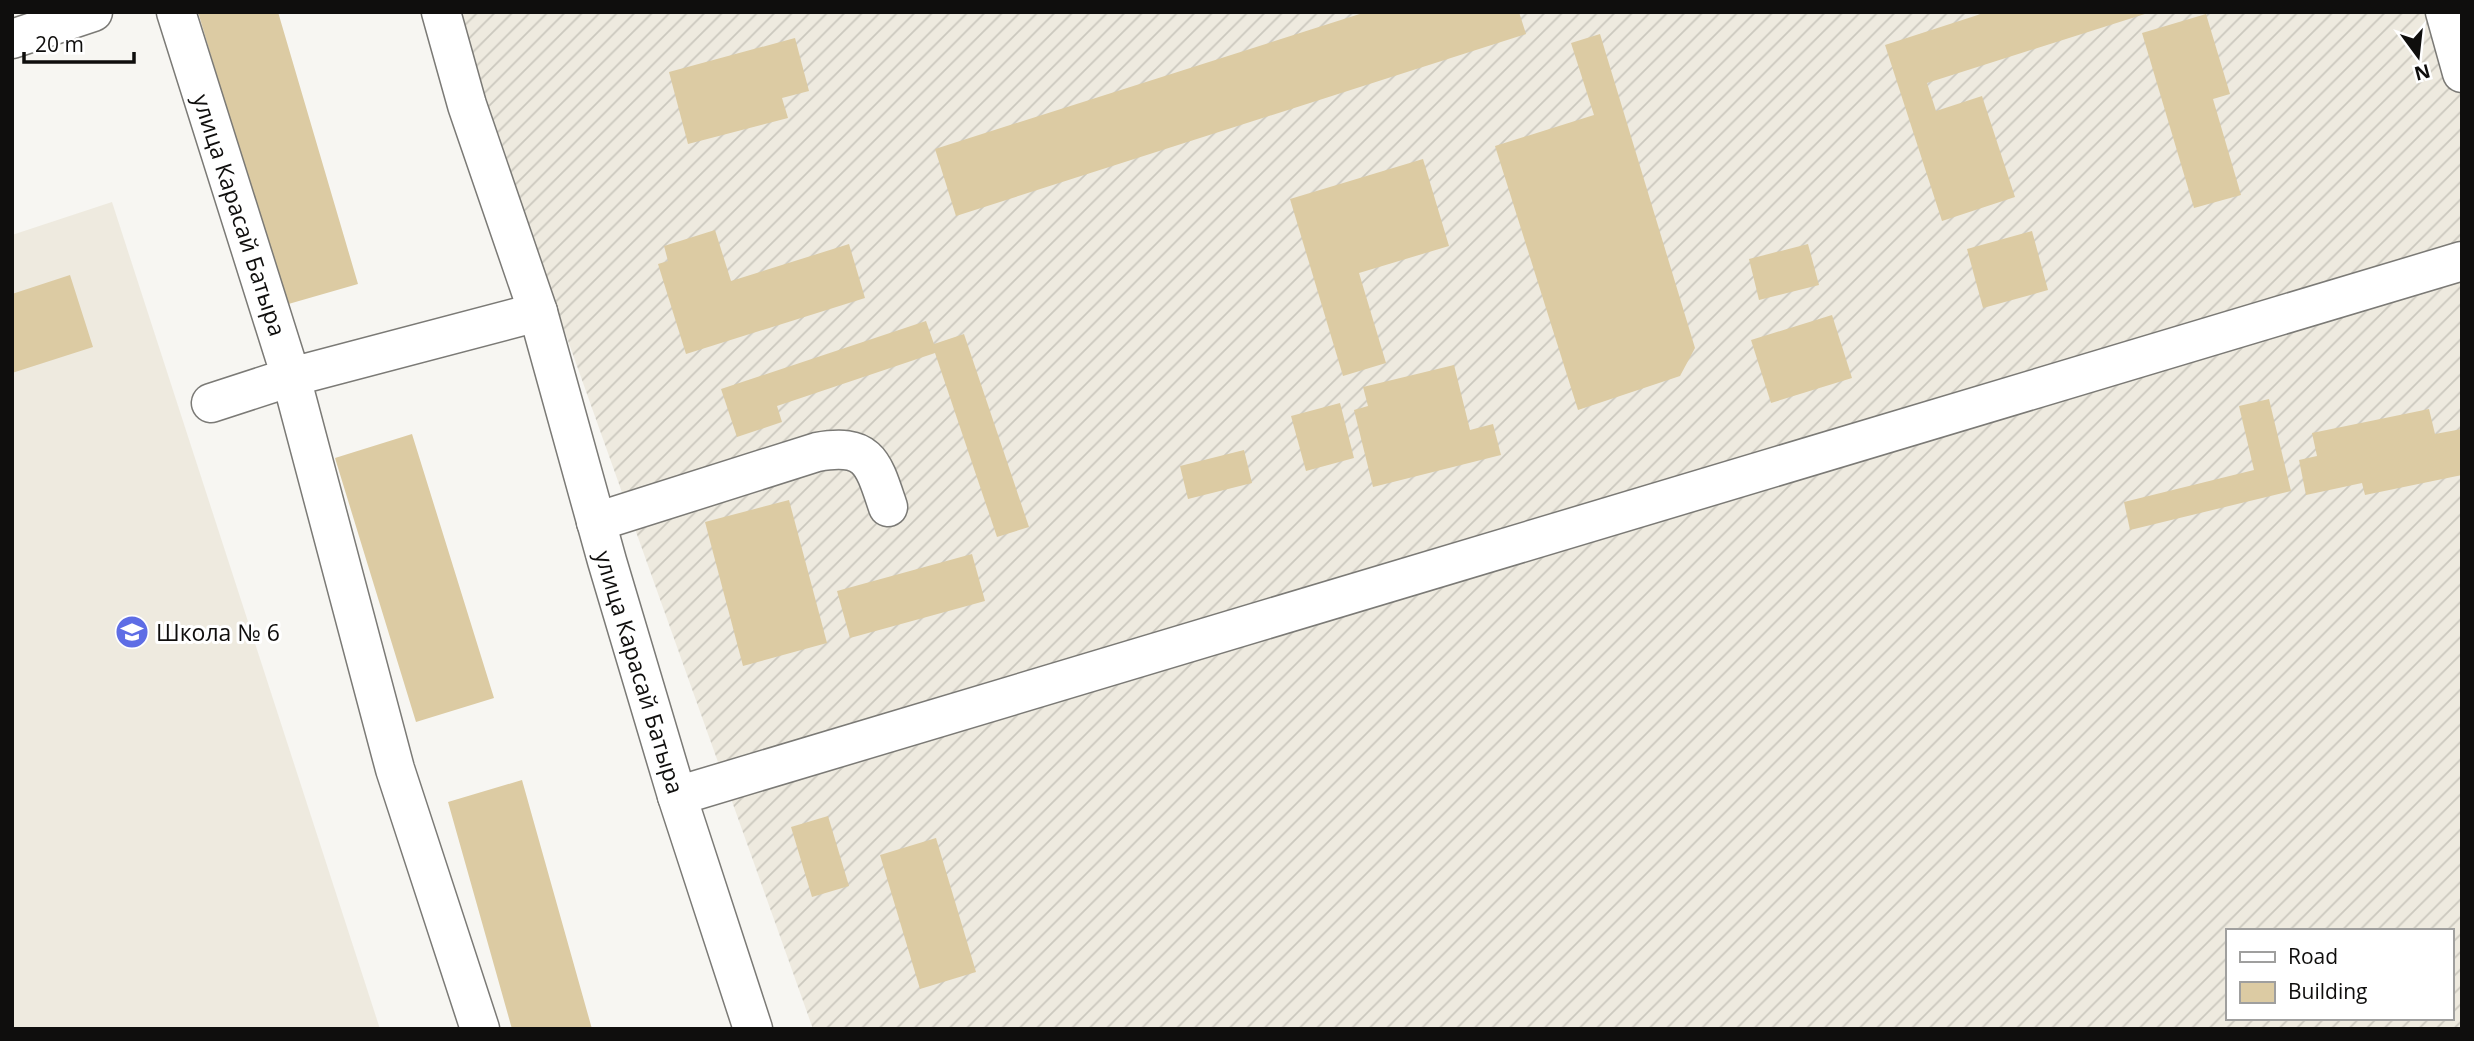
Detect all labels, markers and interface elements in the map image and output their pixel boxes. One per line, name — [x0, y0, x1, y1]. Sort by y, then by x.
scale bar — [24, 21, 135, 65]
north arrow — [2383, 21, 2453, 91]
text: 20 m — [35, 30, 84, 58]
text: N — [2412, 58, 2433, 87]
street label: улица Карасай Батыра — [186, 90, 294, 340]
street label: улица Карасай Батыра — [588, 546, 692, 798]
school or university icon: Школа № 6 — [113, 613, 151, 651]
place label: Школа № 6 — [156, 616, 280, 648]
legend — [2226, 929, 2453, 1020]
text: Road — [2288, 942, 2338, 970]
text: Building — [2288, 977, 2367, 1005]

